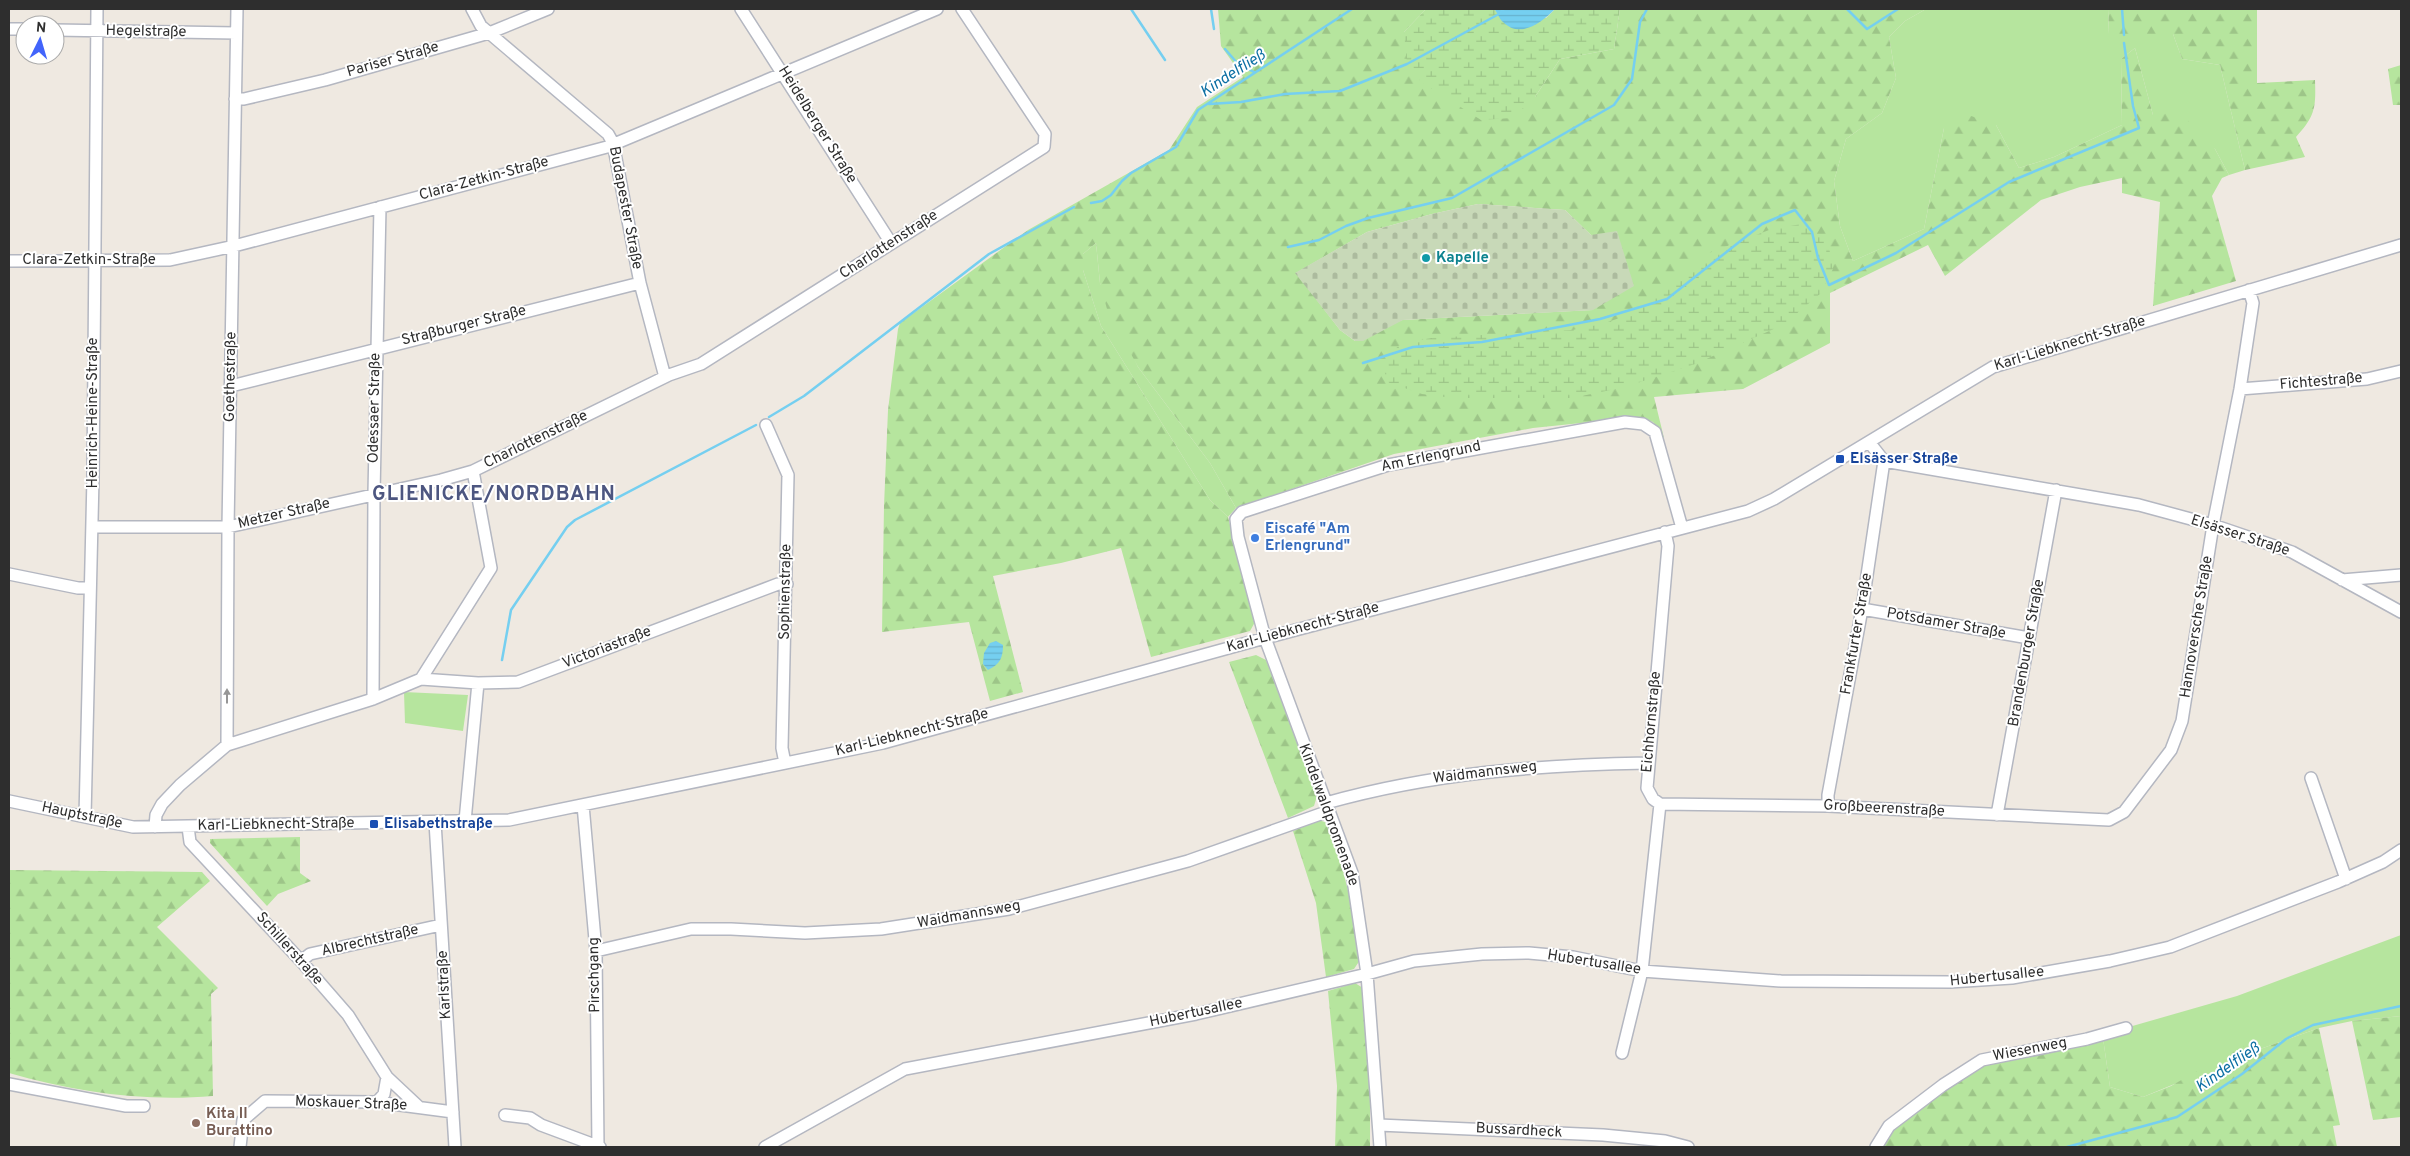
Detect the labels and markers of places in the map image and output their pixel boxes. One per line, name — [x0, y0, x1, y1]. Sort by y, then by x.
place label: Kapelle — [1436, 249, 1489, 268]
marker: Kapelle — [1420, 252, 1432, 264]
place label: Elsässer Straße — [1850, 450, 1958, 469]
marker: Elsässer Straße — [1834, 453, 1846, 465]
place label: Eiscafé "Am Erlengrund" — [1265, 520, 1350, 556]
marker: Eiscafé "Am Erlengrund" — [1249, 532, 1261, 544]
place label: Elisabethstraße — [384, 815, 493, 834]
marker: Elisabethstraße — [368, 818, 380, 830]
place label: Kita II Burattino — [206, 1105, 273, 1141]
marker: Kita II Burattino — [190, 1117, 202, 1129]

